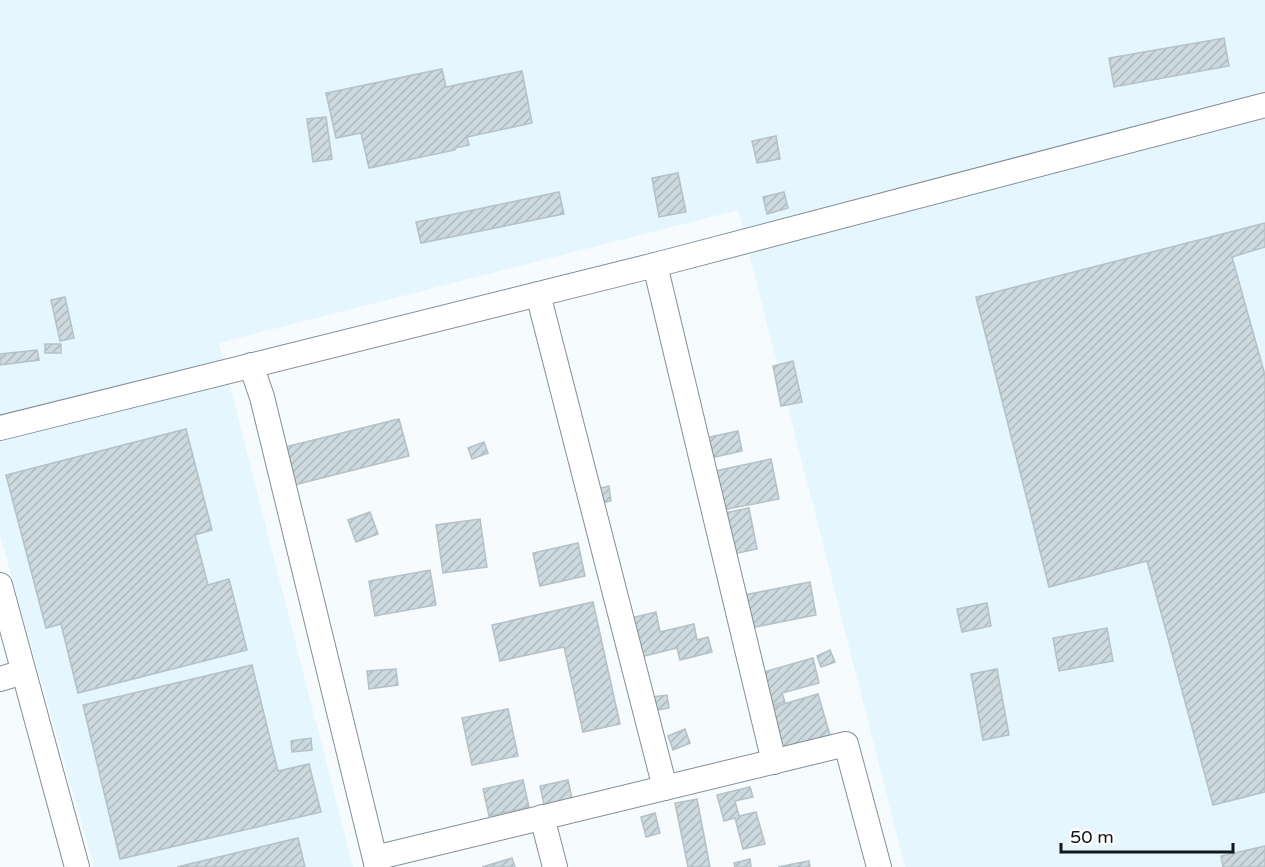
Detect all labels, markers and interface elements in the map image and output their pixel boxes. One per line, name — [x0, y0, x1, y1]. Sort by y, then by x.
scale bar — [1061, 816, 1234, 854]
text: 50 m — [1070, 826, 1114, 848]

